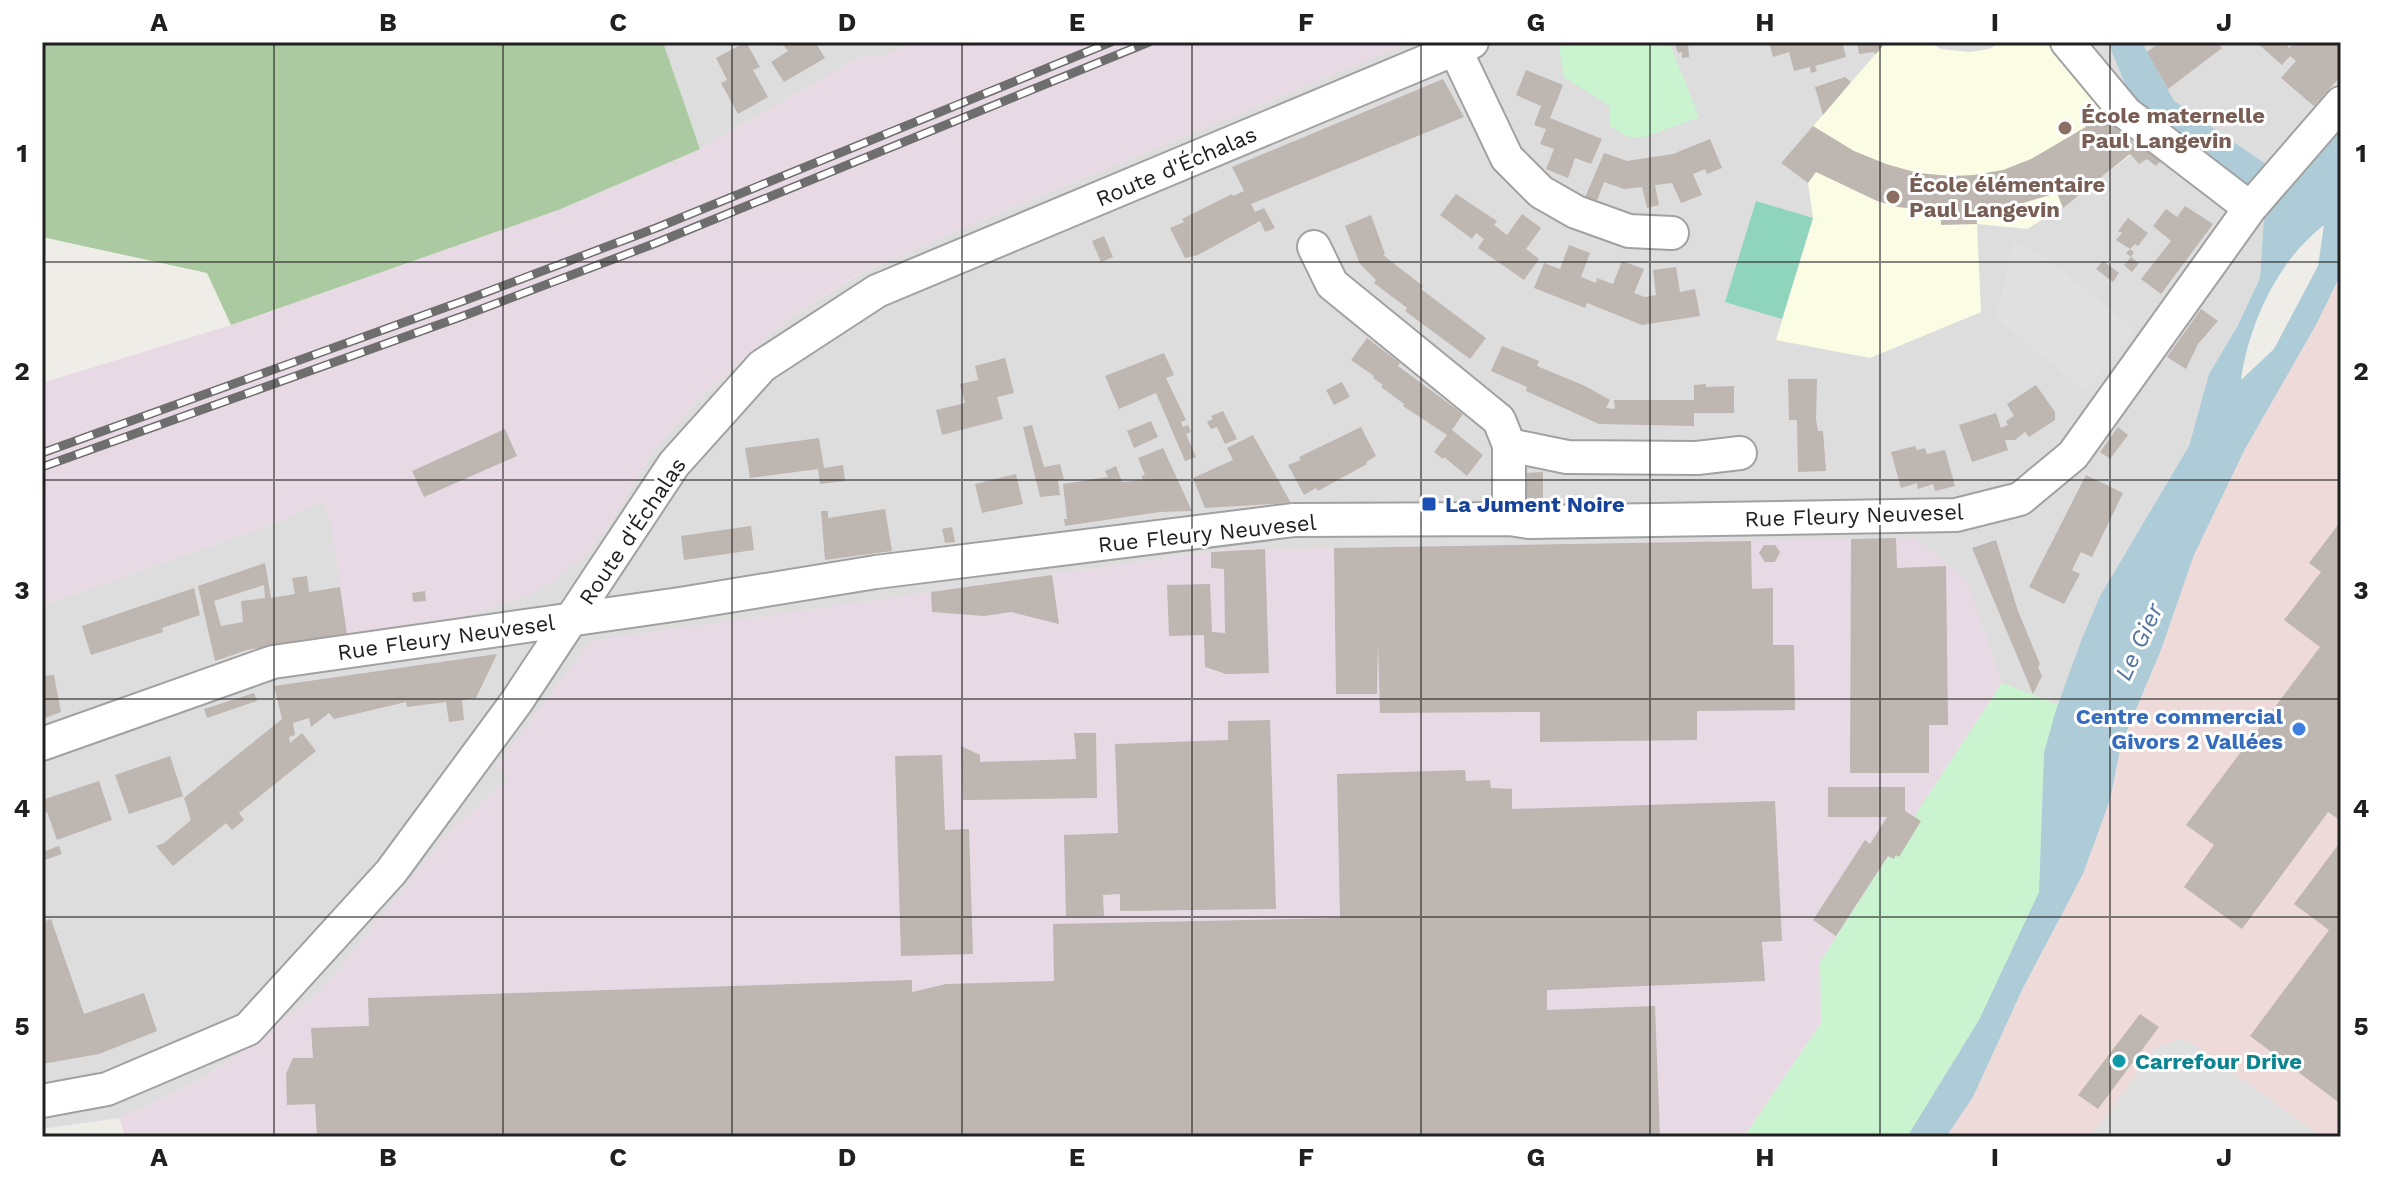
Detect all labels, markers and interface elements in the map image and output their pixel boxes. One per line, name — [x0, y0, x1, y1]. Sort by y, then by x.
text: A — [150, 7, 168, 37]
text: B — [379, 7, 397, 37]
text: C — [609, 7, 627, 37]
text: D — [838, 7, 856, 37]
text: E — [1069, 7, 1085, 37]
text: F — [1298, 7, 1314, 37]
text: G — [1527, 7, 1545, 37]
text: H — [1755, 7, 1775, 37]
text: I — [1991, 7, 1999, 37]
text: J — [2216, 7, 2232, 37]
place label: École maternelle Paul Langevin — [2081, 103, 2265, 153]
marker: École maternelle Paul Langevin — [2056, 119, 2074, 137]
street label: Route d'Échalas — [1092, 121, 1260, 212]
text: 1 — [16, 138, 28, 168]
text: 1 — [2355, 138, 2367, 168]
place label: École élémentaire Paul Langevin — [1909, 172, 2105, 222]
marker: École élémentaire Paul Langevin — [1884, 188, 1902, 206]
text: 2 — [14, 356, 30, 386]
text: 2 — [2353, 356, 2369, 386]
street label: Route d'Échalas — [574, 453, 691, 610]
place label: La Jument Noire — [1445, 492, 1625, 517]
marker: La Jument Noire — [1420, 495, 1438, 513]
street label: Rue Fleury Neuvesel — [1744, 499, 1964, 532]
street label: Rue Fleury Neuvesel — [1097, 510, 1318, 557]
text: 3 — [14, 575, 30, 605]
text: 3 — [2353, 575, 2369, 605]
water label: Le Gier — [2109, 598, 2170, 685]
street label: Rue Fleury Neuvesel — [336, 610, 557, 665]
place label: Centre commercial Givors 2 Vallées — [2076, 704, 2284, 754]
marker: Centre commercial Givors 2 Vallées — [2290, 720, 2308, 738]
text: 4 — [14, 793, 31, 823]
text: 4 — [2353, 793, 2370, 823]
text: 5 — [14, 1011, 30, 1041]
text: 5 — [2353, 1011, 2369, 1041]
place label: Carrefour Drive — [2135, 1049, 2302, 1074]
marker: Carrefour Drive — [2110, 1052, 2128, 1070]
text: A — [150, 1142, 168, 1172]
text: B — [379, 1142, 397, 1172]
text: C — [609, 1142, 627, 1172]
text: D — [838, 1142, 856, 1172]
text: E — [1069, 1142, 1085, 1172]
text: F — [1298, 1142, 1314, 1172]
text: G — [1527, 1142, 1545, 1172]
text: H — [1755, 1142, 1775, 1172]
text: I — [1991, 1142, 1999, 1172]
text: J — [2216, 1142, 2232, 1172]

